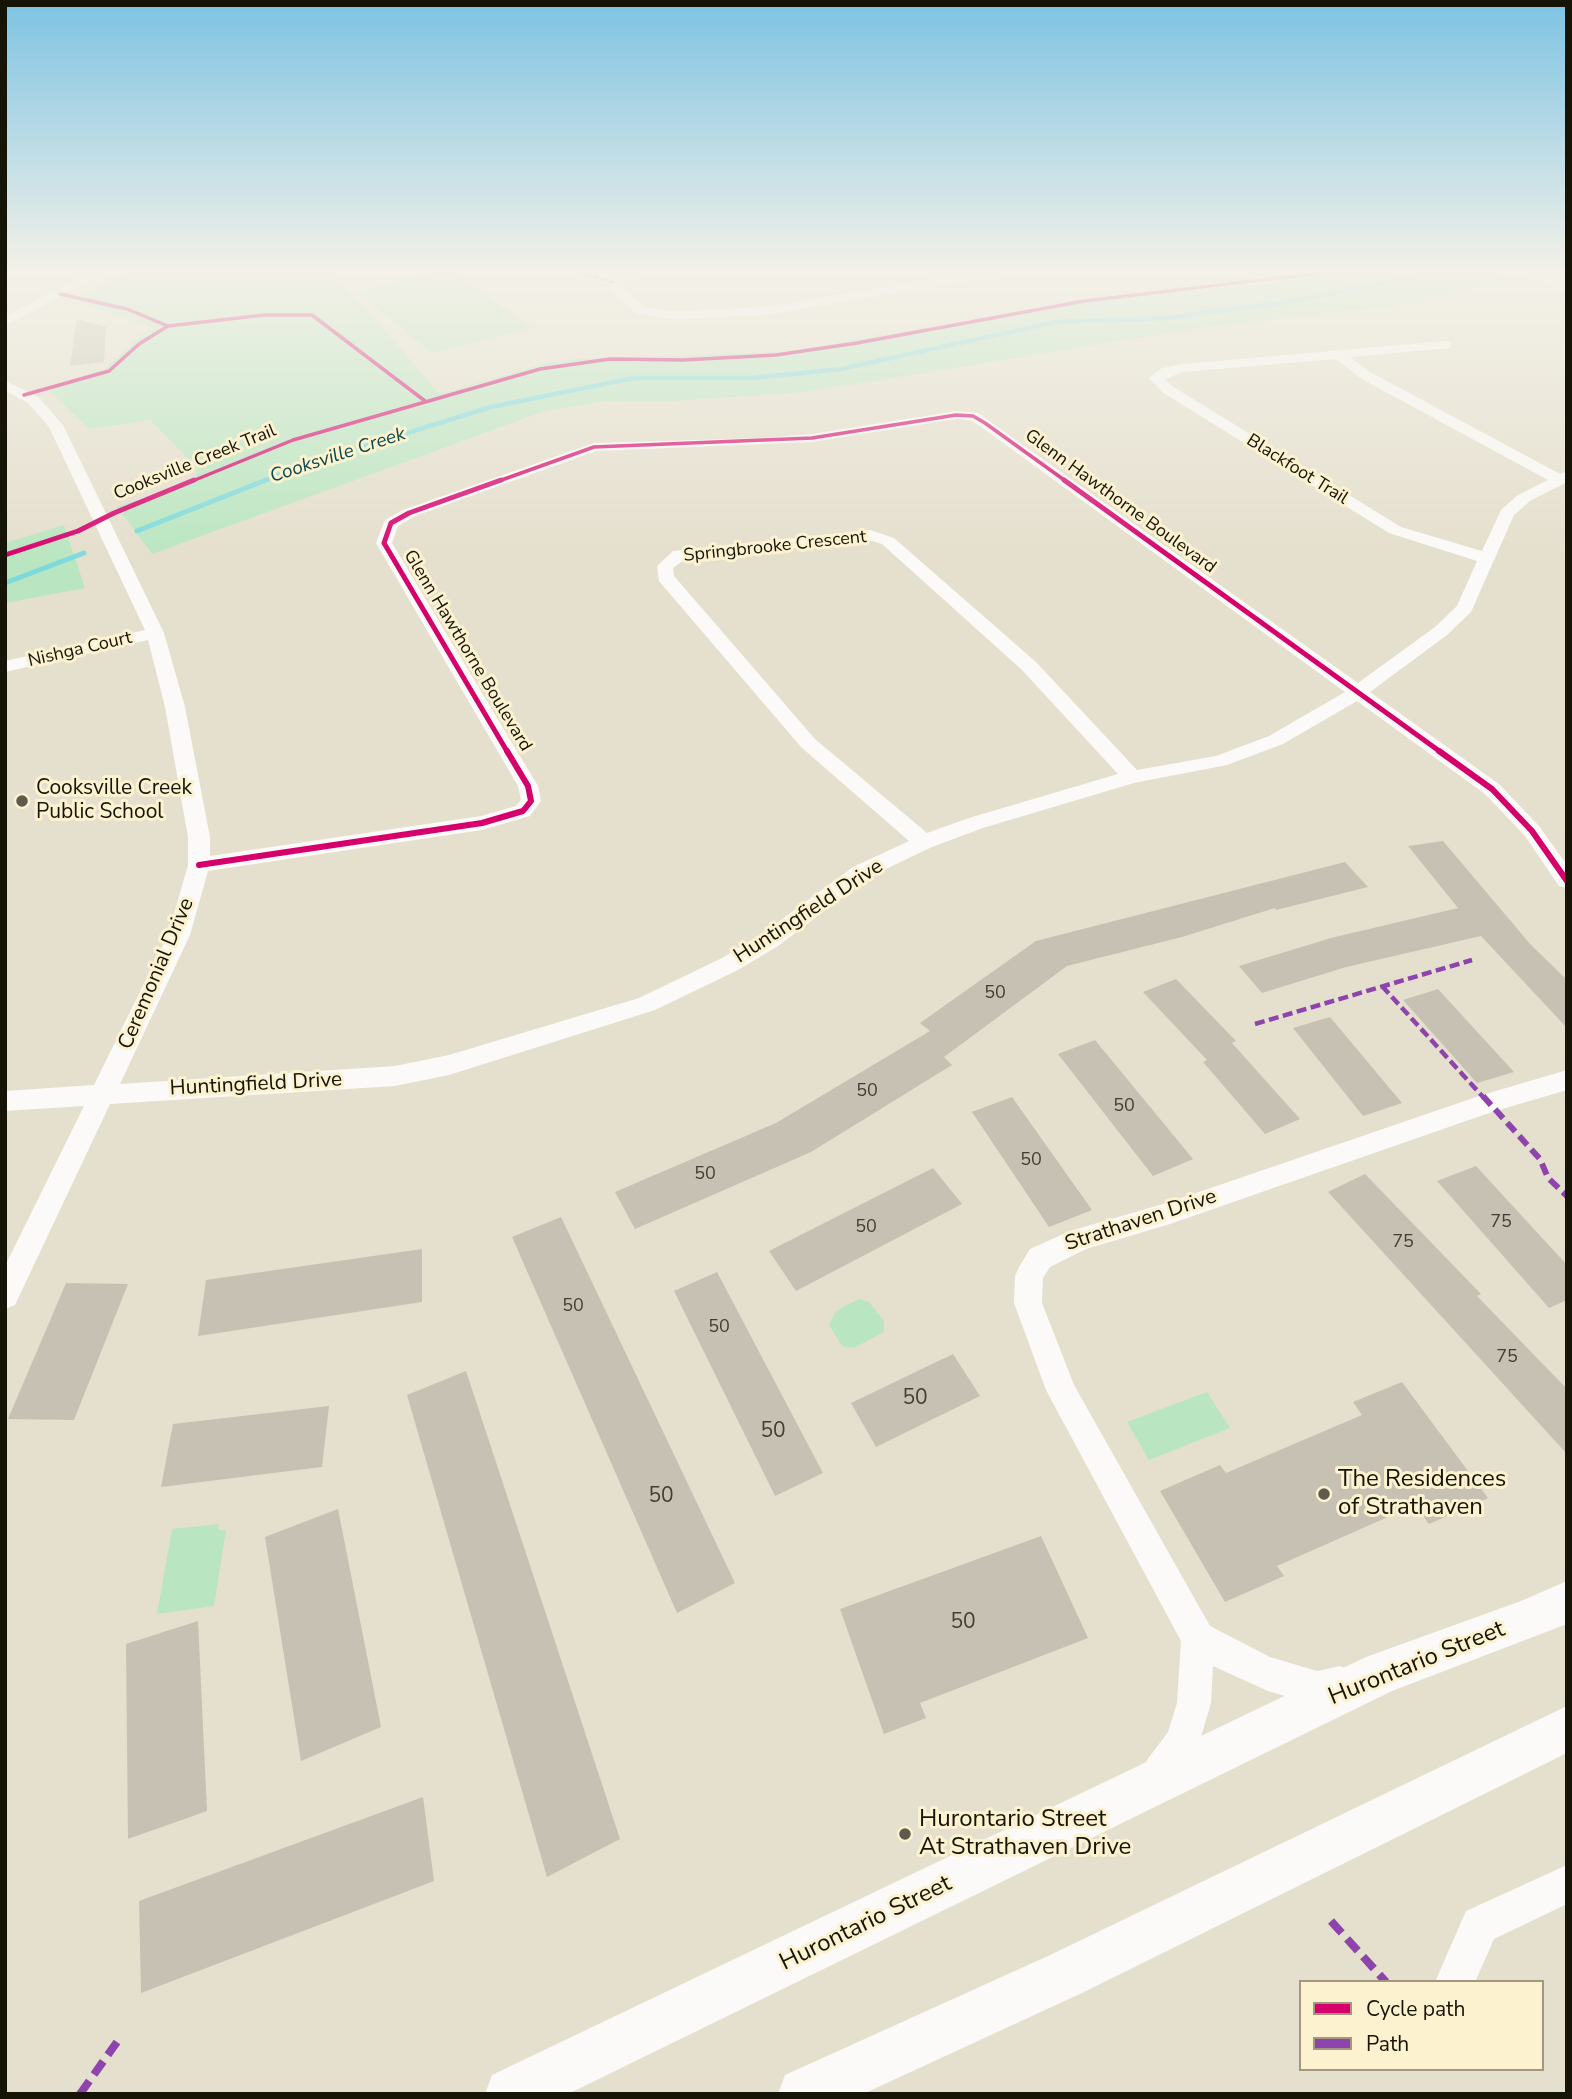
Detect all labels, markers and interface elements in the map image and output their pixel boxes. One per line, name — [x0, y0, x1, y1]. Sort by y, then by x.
street label: Cooksville Creek Trail — [111, 421, 279, 505]
water label: Cooksville Creek — [267, 423, 409, 489]
street label: Glenn Hawthorne Boulevard — [1020, 425, 1220, 579]
street label: Blackfoot Trail — [1242, 430, 1352, 510]
street label: Springbrooke Crescent — [683, 527, 867, 567]
street label: Glenn Hawthorne Boulevard — [398, 546, 536, 756]
street label: Nishga Court — [26, 628, 134, 672]
place label: Cooksville Creek Public School — [36, 776, 192, 826]
marker: Cooksville Creek Public School — [14, 793, 30, 809]
street label: Huntingfield Drive — [730, 854, 888, 970]
street label: Ceremonial Drive — [114, 894, 200, 1054]
house number: 50 — [984, 983, 1006, 1005]
street label: Huntingfield Drive — [169, 1068, 343, 1102]
house number: 50 — [856, 1081, 878, 1103]
house number: 50 — [1113, 1096, 1135, 1118]
house number: 50 — [1020, 1150, 1042, 1172]
house number: 50 — [694, 1164, 716, 1186]
street label: Strathaven Drive — [1062, 1185, 1220, 1257]
house number: 75 — [1490, 1212, 1512, 1234]
house number: 50 — [855, 1217, 877, 1239]
house number: 75 — [1392, 1232, 1414, 1254]
house number: 50 — [562, 1296, 584, 1318]
house number: 50 — [708, 1317, 730, 1339]
house number: 75 — [1496, 1347, 1518, 1369]
house number: 50 — [902, 1386, 928, 1412]
house number: 50 — [760, 1419, 786, 1445]
place label: The Residences of Strathaven — [1338, 1466, 1506, 1522]
house number: 50 — [648, 1484, 674, 1510]
marker: The Residences of Strathaven — [1316, 1486, 1332, 1502]
house number: 50 — [950, 1610, 976, 1636]
street label: Hurontario Street — [1325, 1616, 1509, 1712]
place label: Hurontario Street At Strathaven Drive — [919, 1806, 1131, 1862]
marker: Hurontario Street At Strathaven Drive — [897, 1826, 913, 1842]
street label: Hurontario Street — [775, 1870, 957, 1978]
legend — [1299, 1980, 1544, 2071]
text: Cycle path — [1366, 1995, 1465, 2023]
text: Path — [1366, 2030, 1409, 2058]

